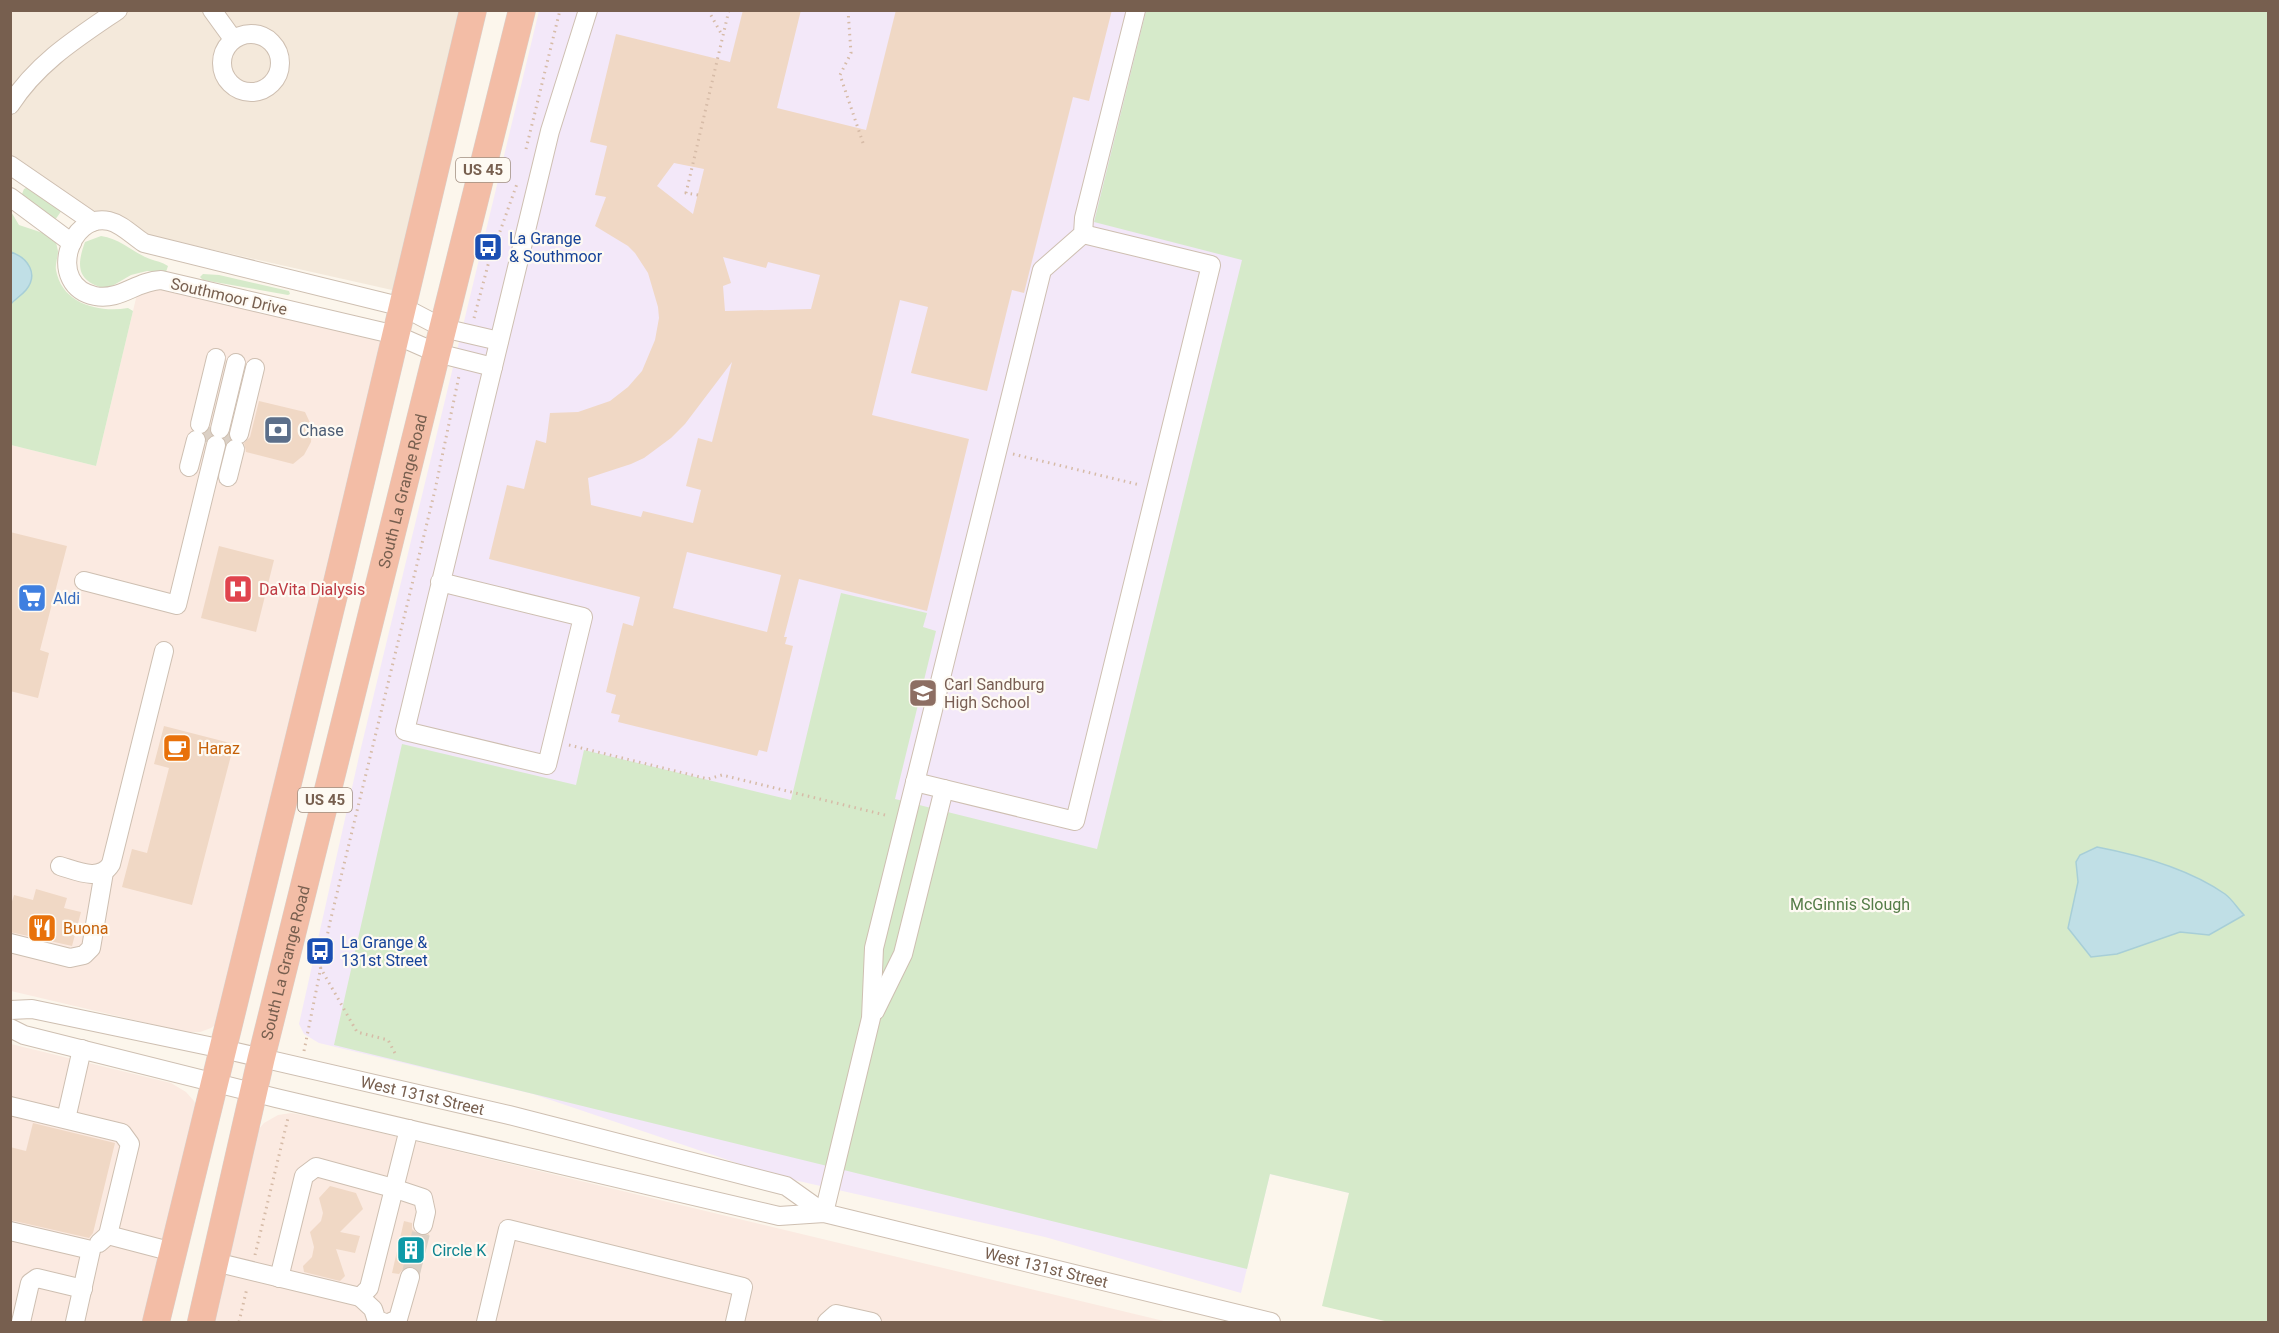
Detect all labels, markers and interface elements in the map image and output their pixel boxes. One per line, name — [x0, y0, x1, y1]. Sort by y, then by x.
road number: US 45 — [456, 158, 510, 182]
place label: La Grange & Southmoor — [509, 229, 603, 266]
bus stop icon: La Grange & Southmoor — [472, 231, 504, 263]
street label: Southmoor Drive — [169, 274, 289, 319]
street label: South La Grange Road — [374, 412, 431, 570]
bank icon: Chase — [262, 414, 294, 446]
place label: Chase — [299, 421, 344, 440]
hospital icon: DaVita Dialysis — [222, 573, 254, 605]
place label: DaVita Dialysis — [259, 580, 365, 599]
supermarket icon: Aldi — [16, 582, 48, 614]
place label: Aldi — [53, 589, 80, 608]
place label: Carl Sandburg High School — [944, 675, 1045, 712]
school or university icon: Carl Sandburg High School — [907, 677, 939, 709]
cafe icon: Haraz — [161, 732, 193, 764]
place label: Haraz — [198, 739, 240, 758]
road number: US 45 — [298, 788, 352, 812]
street label: South La Grange Road — [257, 884, 314, 1042]
park label: McGinnis Slough — [1790, 895, 1910, 914]
restaurant icon: Buona — [26, 912, 58, 944]
place label: Buona — [63, 919, 108, 938]
place label: La Grange & 131st Street — [341, 933, 428, 970]
bus stop icon: La Grange & 131st Street — [304, 935, 336, 967]
street label: West 131st Street — [359, 1072, 486, 1119]
building icon: Circle K — [395, 1234, 427, 1266]
place label: Circle K — [432, 1241, 487, 1260]
street label: West 131st Street — [982, 1243, 1110, 1292]

